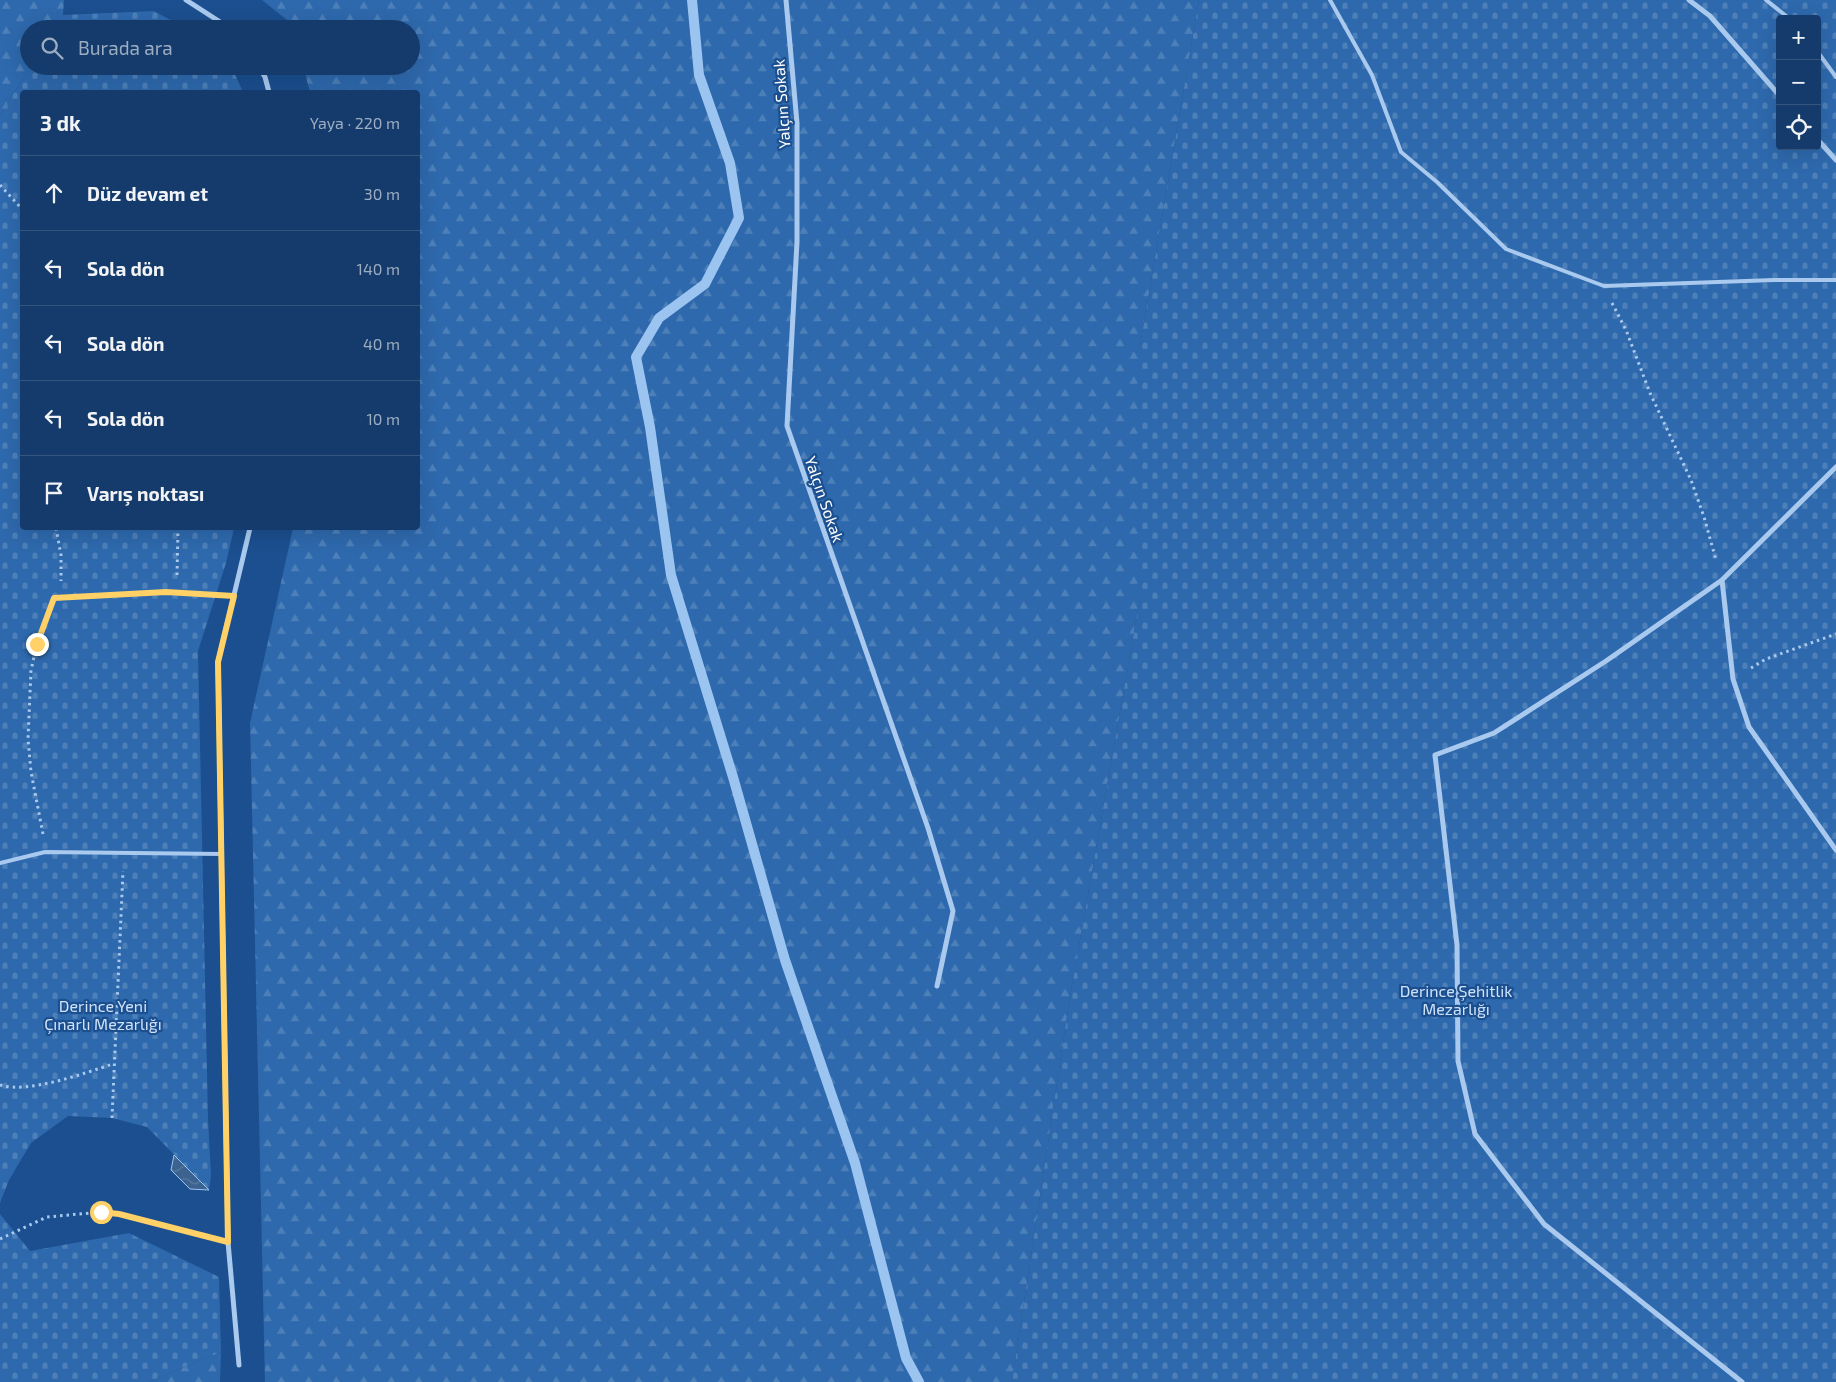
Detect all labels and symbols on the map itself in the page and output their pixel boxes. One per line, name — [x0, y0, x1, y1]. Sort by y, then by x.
street label: Yalçın Sokak — [768, 59, 795, 149]
street label: Yalçın Sokak — [800, 454, 849, 545]
route end — [26, 633, 49, 656]
park label: Derince Şehitlik Mezarlığı — [1400, 981, 1512, 1018]
park label: Derince Yeni Çınarlı Mezarlığı — [44, 996, 162, 1034]
route start — [90, 1201, 113, 1224]

